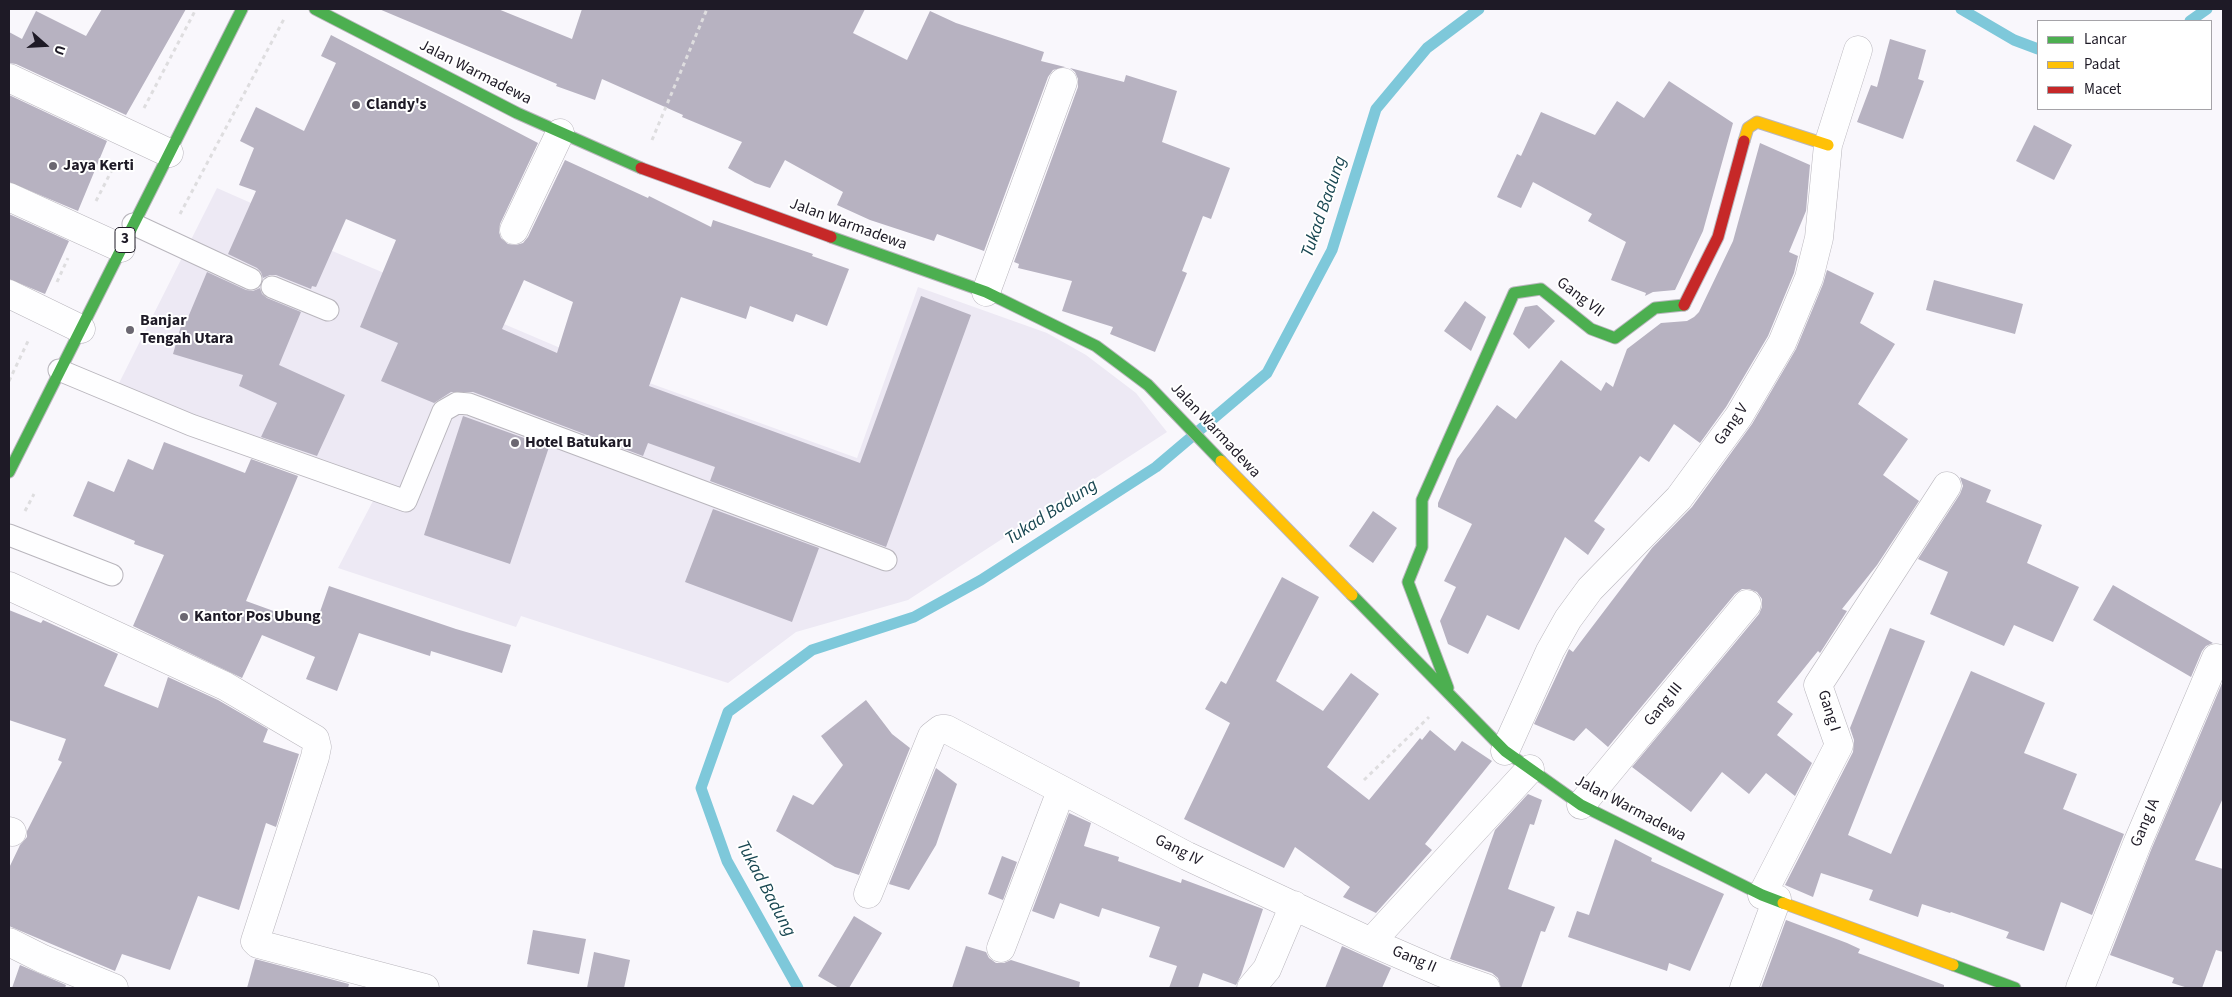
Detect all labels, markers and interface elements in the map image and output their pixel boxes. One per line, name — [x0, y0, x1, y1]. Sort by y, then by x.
north arrow — [20, 20, 70, 70]
legend — [2037, 20, 2212, 110]
text: Lancar — [2084, 29, 2127, 50]
street label: Jalan Warmadewa — [416, 36, 534, 110]
text: U — [48, 42, 70, 58]
text: Padat — [2084, 54, 2120, 75]
text: Macet — [2084, 79, 2121, 100]
place label: Clandy's — [366, 95, 427, 115]
marker: Clandy's — [350, 99, 362, 111]
water label: Tukad Badung — [1298, 153, 1352, 261]
place label: Jaya Kerti — [63, 156, 134, 176]
marker: Jaya Kerti — [47, 160, 59, 172]
street label: Jalan Warmadewa — [787, 195, 909, 255]
road number: 3 — [115, 228, 135, 252]
street label: Gang VII — [1552, 274, 1608, 322]
place label: Banjar Tengah Utara — [140, 311, 233, 349]
marker: Banjar Tengah Utara — [124, 324, 136, 336]
street label: Jalan Warmadewa — [1166, 379, 1264, 483]
street label: Gang V — [1711, 401, 1753, 449]
place label: Hotel Batukaru — [525, 433, 632, 453]
marker: Hotel Batukaru — [509, 437, 521, 449]
water label: Tukad Badung — [1002, 475, 1102, 551]
place label: Kantor Pos Ubung — [194, 607, 321, 627]
marker: Kantor Pos Ubung — [178, 611, 190, 623]
street label: Gang III — [1641, 679, 1687, 731]
street label: Gang I — [1812, 688, 1844, 734]
street label: Jalan Warmadewa — [1571, 772, 1689, 846]
street label: Gang IA — [2127, 796, 2165, 850]
street label: Gang IV — [1151, 831, 1205, 871]
water label: Tukad Badung — [731, 837, 799, 941]
street label: Gang II — [1389, 942, 1439, 978]

